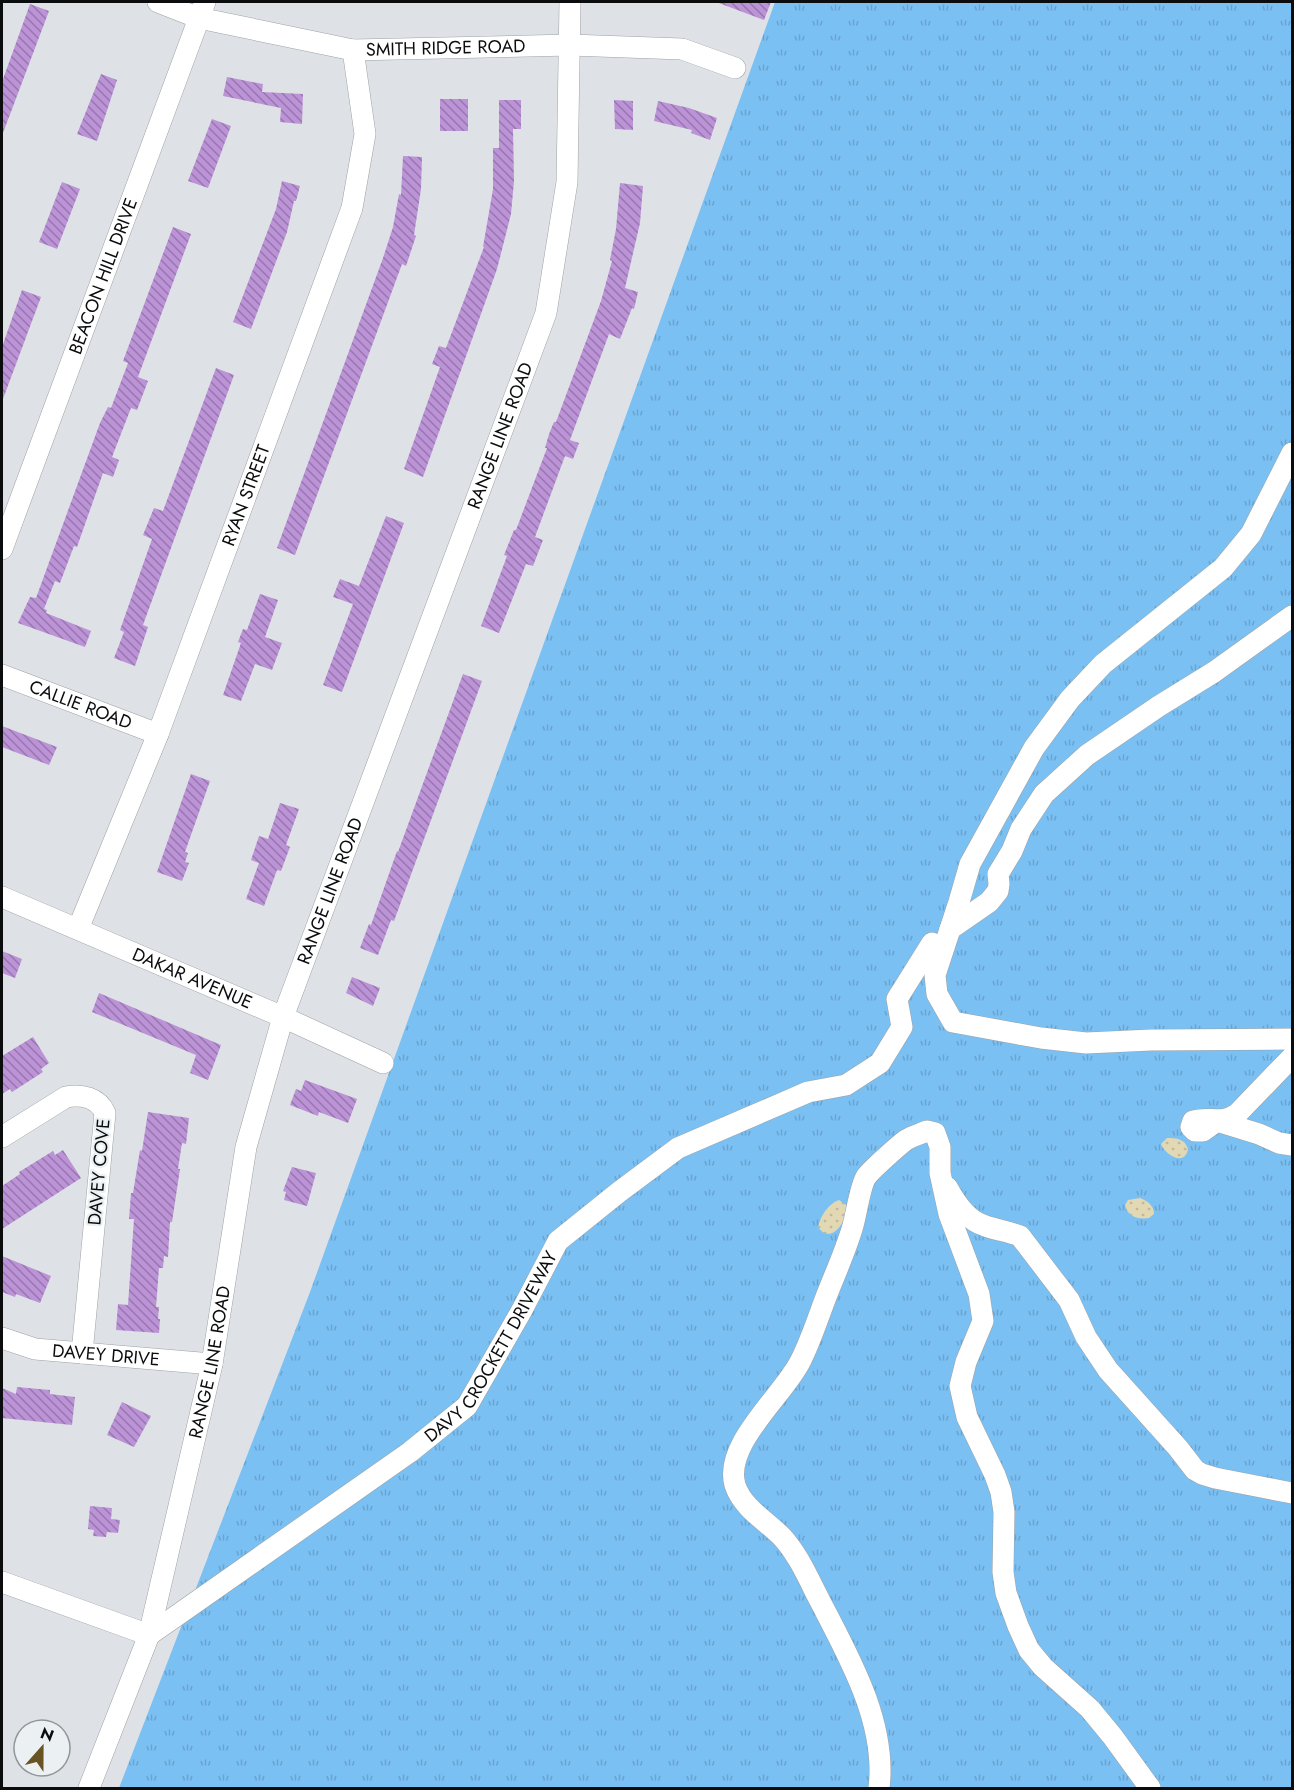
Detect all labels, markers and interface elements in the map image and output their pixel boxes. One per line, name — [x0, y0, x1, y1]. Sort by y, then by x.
street label: SMITH RIDGE ROAD — [366, 33, 526, 63]
street label: BEACON HILL DRIVE — [62, 194, 144, 358]
street label: RANGE LINE ROAD — [461, 359, 539, 513]
street label: RYAN STREET — [215, 441, 277, 550]
street label: CALLIE ROAD — [26, 673, 136, 736]
street label: RANGE LINE ROAD — [291, 814, 369, 968]
street label: DAKAR AVENUE — [128, 941, 256, 1015]
street label: DAVEY COVE — [81, 1118, 117, 1226]
street label: DAVY CROCKETT DRIVEWAY — [419, 1246, 564, 1448]
street label: RANGE LINE ROAD — [182, 1284, 237, 1441]
street label: DAVEY DRIVE — [51, 1338, 161, 1373]
north arrow — [12, 1718, 72, 1778]
text: N — [37, 1721, 57, 1747]

